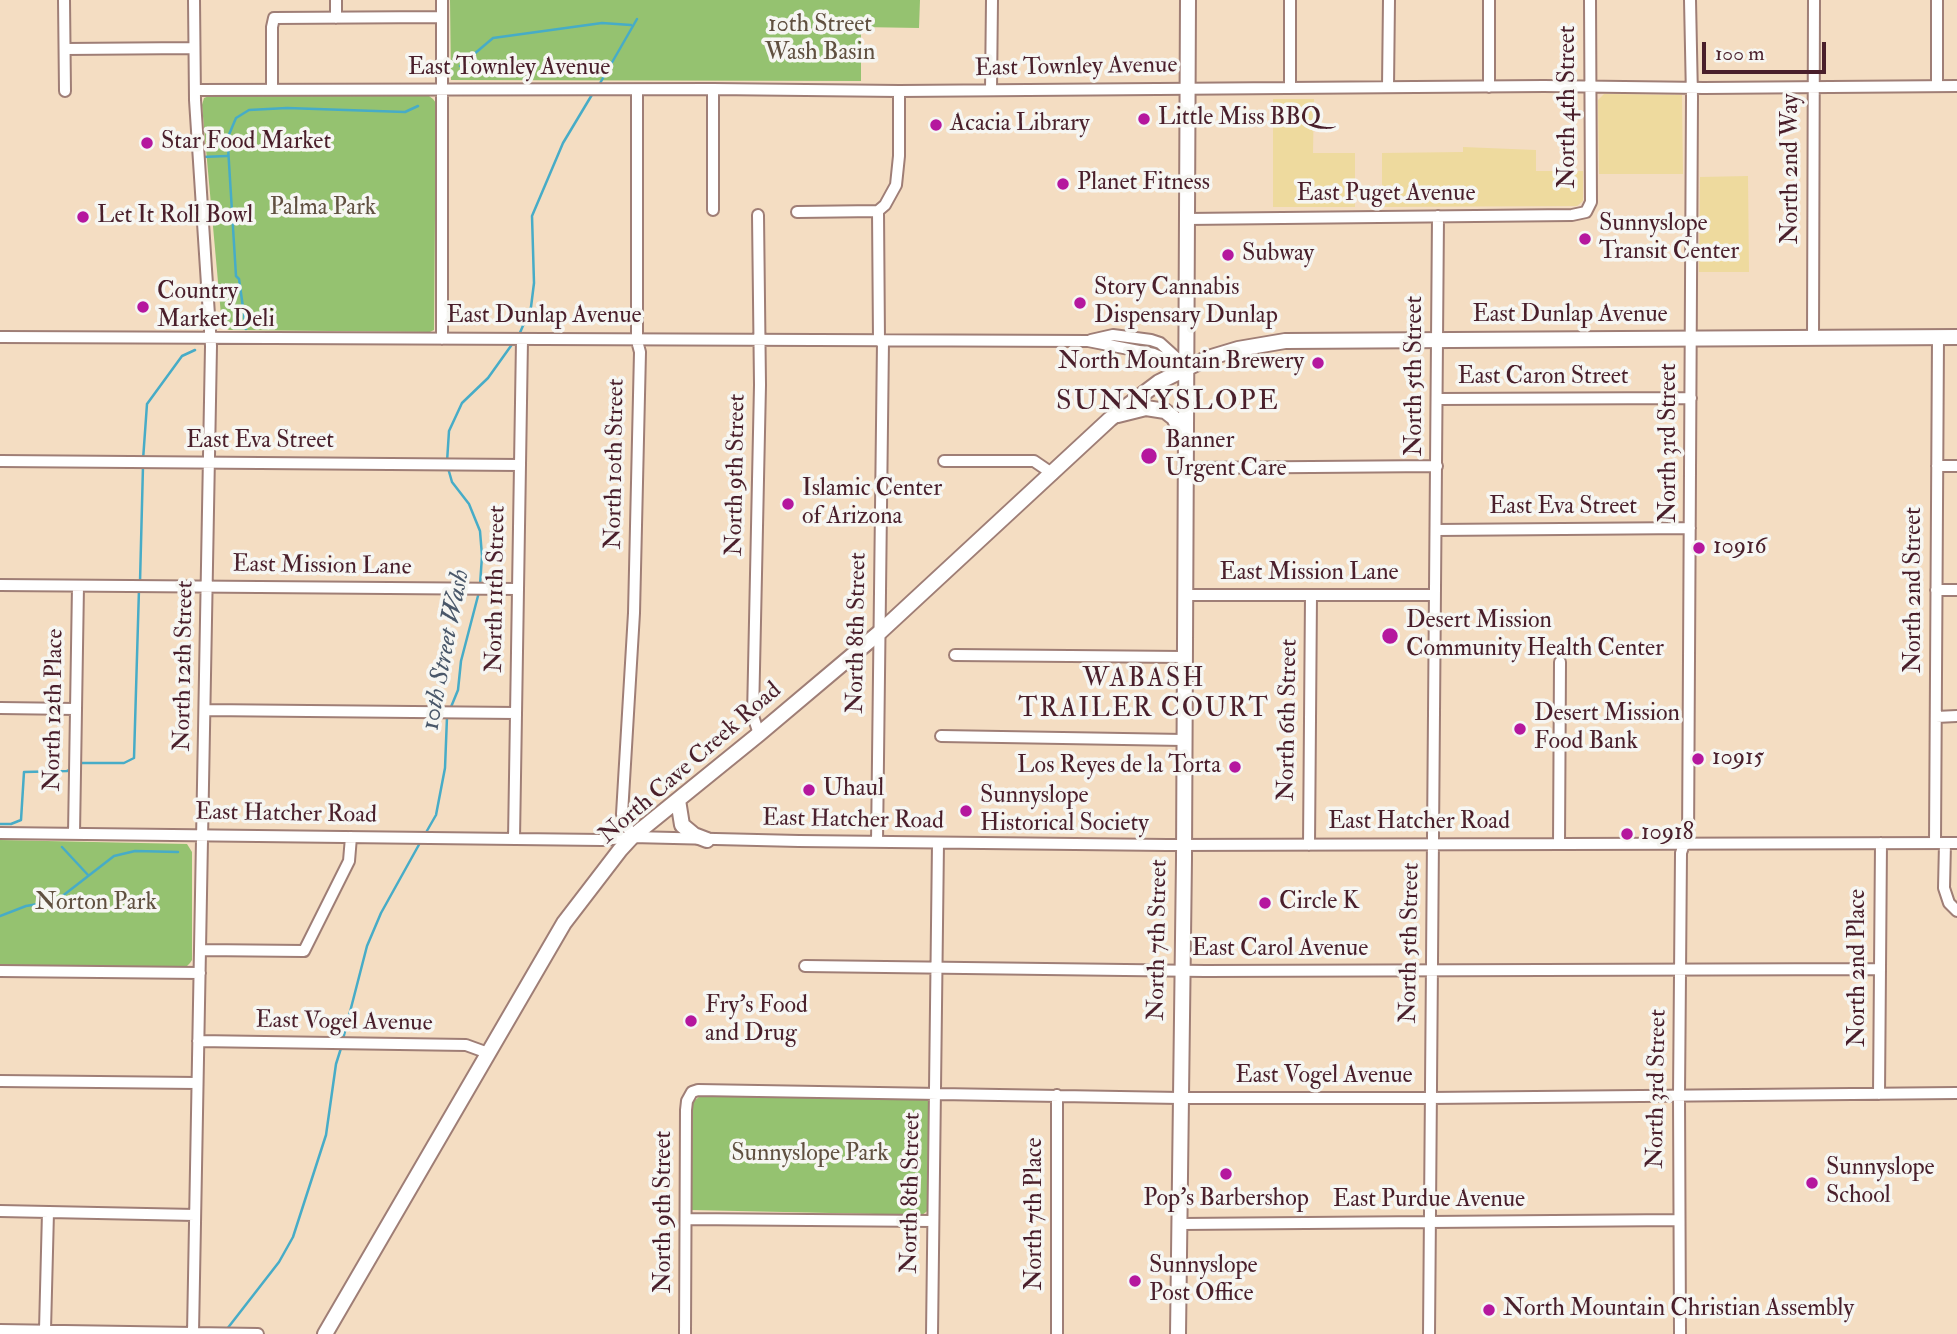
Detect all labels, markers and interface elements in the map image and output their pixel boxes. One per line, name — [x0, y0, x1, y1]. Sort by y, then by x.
park label: 10th Street Wash Basin — [765, 12, 875, 68]
street label: North 4th Street — [1555, 25, 1583, 189]
scale bar — [1705, 28, 1829, 72]
text: 100 m — [1715, 40, 1765, 67]
street label: East Townley Avenue — [974, 52, 1178, 84]
street label: East Townley Avenue — [408, 55, 610, 83]
street label: North 2nd Way — [1778, 94, 1806, 244]
place label: Little Miss BBQ — [1158, 105, 1321, 133]
place label: Acacia Library — [950, 111, 1089, 139]
marker: Little Miss BBQ — [1136, 111, 1152, 127]
marker: Acacia Library — [928, 117, 944, 133]
place label: Star Food Market — [161, 129, 331, 157]
marker: Star Food Market — [139, 135, 155, 151]
place label: Planet Fitness — [1077, 170, 1210, 198]
marker: Planet Fitness — [1055, 176, 1071, 192]
street label: East Puget Avenue — [1297, 181, 1475, 209]
park label: Palma Park — [270, 195, 376, 223]
place label: Let It Roll Bowl — [97, 203, 253, 231]
marker: Let It Roll Bowl — [75, 209, 91, 225]
place label: Sunnyslope Transit Center — [1599, 211, 1739, 267]
marker: Sunnyslope Transit Center — [1577, 231, 1593, 247]
place label: Subway — [1242, 241, 1314, 269]
marker: Subway — [1220, 247, 1236, 263]
place label: Story Cannabis Dispensary Dunlap — [1094, 275, 1278, 331]
place label: Country Market Deli — [157, 279, 275, 335]
marker: Story Cannabis Dispensary Dunlap — [1072, 295, 1088, 311]
street label: North 5th Street — [1402, 296, 1430, 456]
marker: Country Market Deli — [135, 299, 151, 315]
street label: East Dunlap Avenue — [1472, 302, 1668, 330]
street label: East Dunlap Avenue — [446, 303, 642, 331]
place label: North Mountain Brewery — [1058, 349, 1304, 377]
marker: North Mountain Brewery — [1310, 355, 1326, 371]
street label: North 3rd Street — [1656, 363, 1684, 523]
street label: East Caron Street — [1457, 364, 1629, 392]
street label: North 10th Street — [600, 378, 632, 550]
district label: SUNNYSLOPE — [1057, 386, 1279, 420]
street label: North 9th Street — [721, 394, 753, 556]
street label: East Eva Street — [186, 428, 334, 456]
place label: Banner Urgent Care — [1165, 428, 1287, 484]
marker: Banner Urgent Care — [1139, 446, 1159, 466]
place label: Islamic Center of Arizona — [802, 476, 942, 532]
street label: East Eva Street — [1489, 494, 1637, 522]
marker: Islamic Center of Arizona — [780, 496, 796, 512]
street label: North 11th Street — [481, 505, 513, 673]
street label: North 2nd Street — [1901, 507, 1929, 673]
place label: 10916 — [1713, 534, 1766, 562]
marker: 10916 — [1691, 540, 1707, 556]
street label: East Mission Lane — [232, 551, 412, 583]
street label: North 8th Street — [842, 552, 874, 714]
street label: East Mission Lane — [1219, 560, 1399, 588]
water label: 10th Street Wash — [416, 567, 478, 733]
street label: North 12th Street — [169, 580, 201, 752]
place label: Desert Mission Community Health Center — [1406, 608, 1664, 664]
marker: Desert Mission Community Health Center — [1380, 626, 1400, 646]
street label: North 12th Place — [39, 628, 71, 792]
street label: North 6th Street — [1273, 639, 1305, 801]
district label: WABASH TRAILER COURT — [1020, 664, 1268, 726]
street label: North Cave Creek Road — [594, 677, 788, 851]
place label: Desert Mission Food Bank — [1534, 701, 1680, 757]
marker: Desert Mission Food Bank — [1512, 721, 1528, 737]
place label: 10915 — [1712, 745, 1764, 773]
marker: 10915 — [1690, 751, 1706, 767]
place label: Los Reyes de la Torta — [1017, 753, 1221, 781]
marker: Los Reyes de la Torta — [1227, 759, 1243, 775]
place label: Uhaul — [823, 776, 884, 804]
marker: Uhaul — [801, 782, 817, 798]
place label: Sunnyslope Historical Society — [980, 783, 1149, 839]
street label: East Hatcher Road — [195, 799, 377, 831]
marker: Sunnyslope Historical Society — [958, 803, 974, 819]
street label: East Hatcher Road — [762, 805, 944, 837]
street label: East Hatcher Road — [1328, 809, 1510, 837]
place label: 10918 — [1641, 820, 1694, 848]
marker: 10918 — [1619, 826, 1635, 842]
street label: North 7th Street — [1143, 859, 1175, 1021]
street label: North 5th Street — [1395, 862, 1427, 1024]
place label: Circle K — [1279, 889, 1359, 917]
street label: North 2nd Place — [1845, 889, 1873, 1047]
park label: Norton Park — [35, 890, 157, 918]
marker: Circle K — [1257, 895, 1273, 911]
street label: East Carol Avenue — [1192, 936, 1368, 964]
place label: Fry's Food and Drug — [705, 993, 808, 1049]
street label: East Vogel Avenue — [255, 1007, 433, 1039]
street label: North 3rd Street — [1642, 1009, 1674, 1169]
marker: Fry's Food and Drug — [683, 1013, 699, 1029]
street label: East Vogel Avenue — [1235, 1063, 1413, 1091]
street label: North 8th Street — [896, 1112, 928, 1274]
street label: North 9th Street — [651, 1131, 679, 1293]
street label: North 7th Place — [1022, 1137, 1050, 1291]
park label: Sunnyslope Park — [731, 1141, 889, 1169]
place label: Sunnyslope School — [1826, 1155, 1935, 1211]
marker: Pop's Barbershop — [1218, 1166, 1234, 1182]
marker: Sunnyslope School — [1804, 1175, 1820, 1191]
place label: Pop's Barbershop — [1143, 1186, 1309, 1214]
street label: East Purdue Avenue — [1333, 1187, 1525, 1215]
place label: Sunnyslope Post Office — [1149, 1253, 1258, 1309]
marker: Sunnyslope Post Office — [1127, 1273, 1143, 1289]
place label: North Mountain Christian Assembly — [1503, 1296, 1854, 1324]
marker: North Mountain Christian Assembly — [1481, 1302, 1497, 1318]

